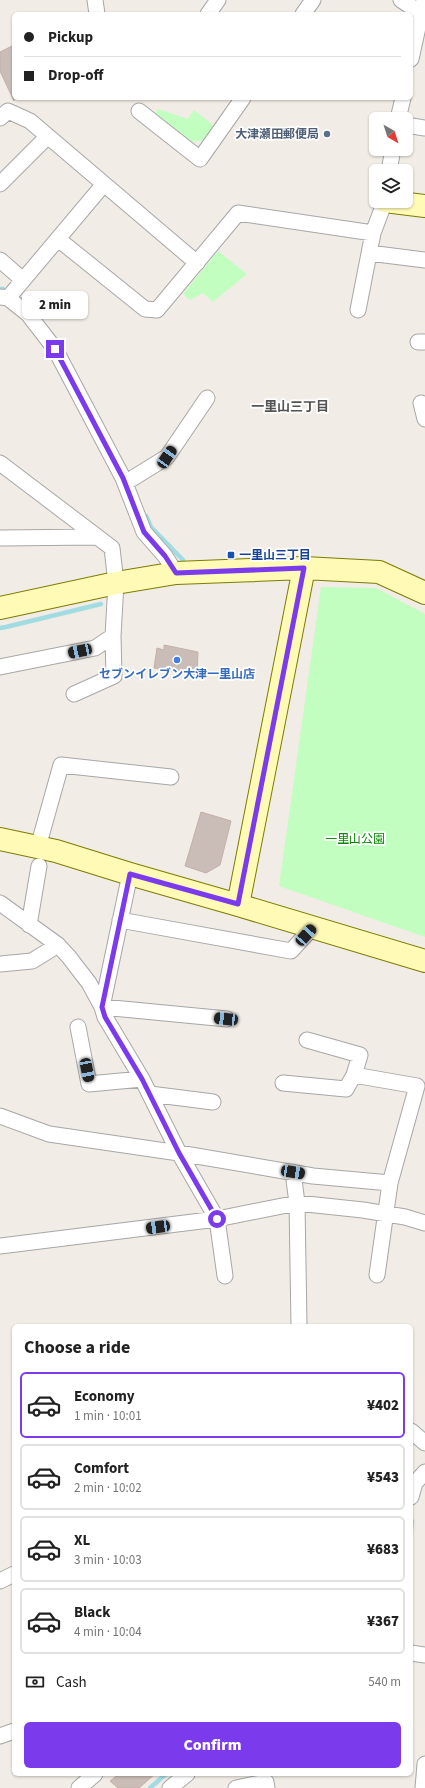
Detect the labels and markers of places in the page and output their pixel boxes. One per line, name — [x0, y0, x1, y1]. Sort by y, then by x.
place label: 大津瀬田郵便局 — [235, 126, 319, 143]
marker: 大津瀬田郵便局 — [322, 129, 332, 139]
place label: 一里山三丁目 — [239, 547, 311, 564]
marker: 一里山三丁目 — [226, 550, 236, 560]
marker: セブンイレブン大津一里山店 — [172, 655, 182, 665]
place label: セブンイレブン大津一里山店 — [99, 666, 255, 683]

